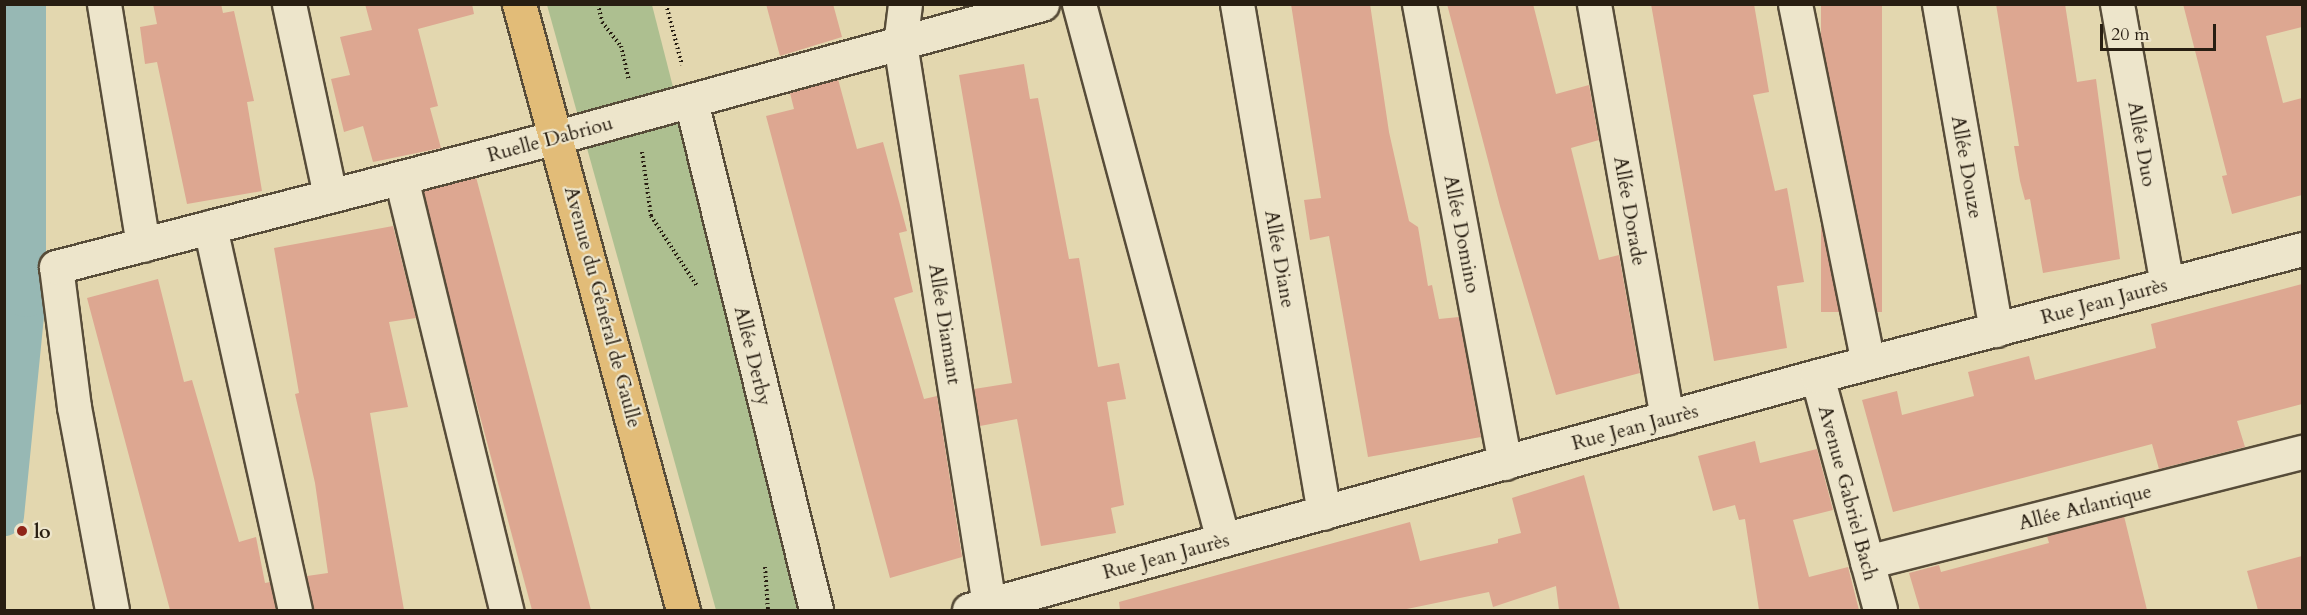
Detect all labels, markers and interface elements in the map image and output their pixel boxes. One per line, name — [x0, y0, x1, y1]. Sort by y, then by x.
scale bar — [2103, 12, 2218, 50]
text: 20 m — [2111, 22, 2150, 47]
street label: Allée Duo — [2123, 100, 2161, 188]
street label: Ruelle Dabriou — [485, 111, 615, 167]
street label: Allée Douze — [1946, 114, 1988, 220]
street label: Allée Dorade — [1609, 154, 1651, 268]
street label: Allée Domino — [1439, 173, 1485, 295]
street label: Avenue du Général de Gaulle — [559, 184, 647, 430]
street label: Allée Diane — [1260, 208, 1300, 310]
street label: Allée Diamant — [924, 262, 966, 386]
street label: Rue Jean Jaurès — [2038, 273, 2170, 329]
street label: Allée Derby — [729, 304, 777, 408]
street label: Rue Jean Jaurès — [1569, 399, 1701, 455]
street label: Avenue Gabriel Bach — [1813, 403, 1883, 583]
street label: Allée Atlantique — [2016, 479, 2154, 535]
place label: lo — [34, 519, 51, 543]
marker: lo — [15, 524, 29, 538]
street label: Rue Jean Jaurès — [1100, 528, 1232, 584]

